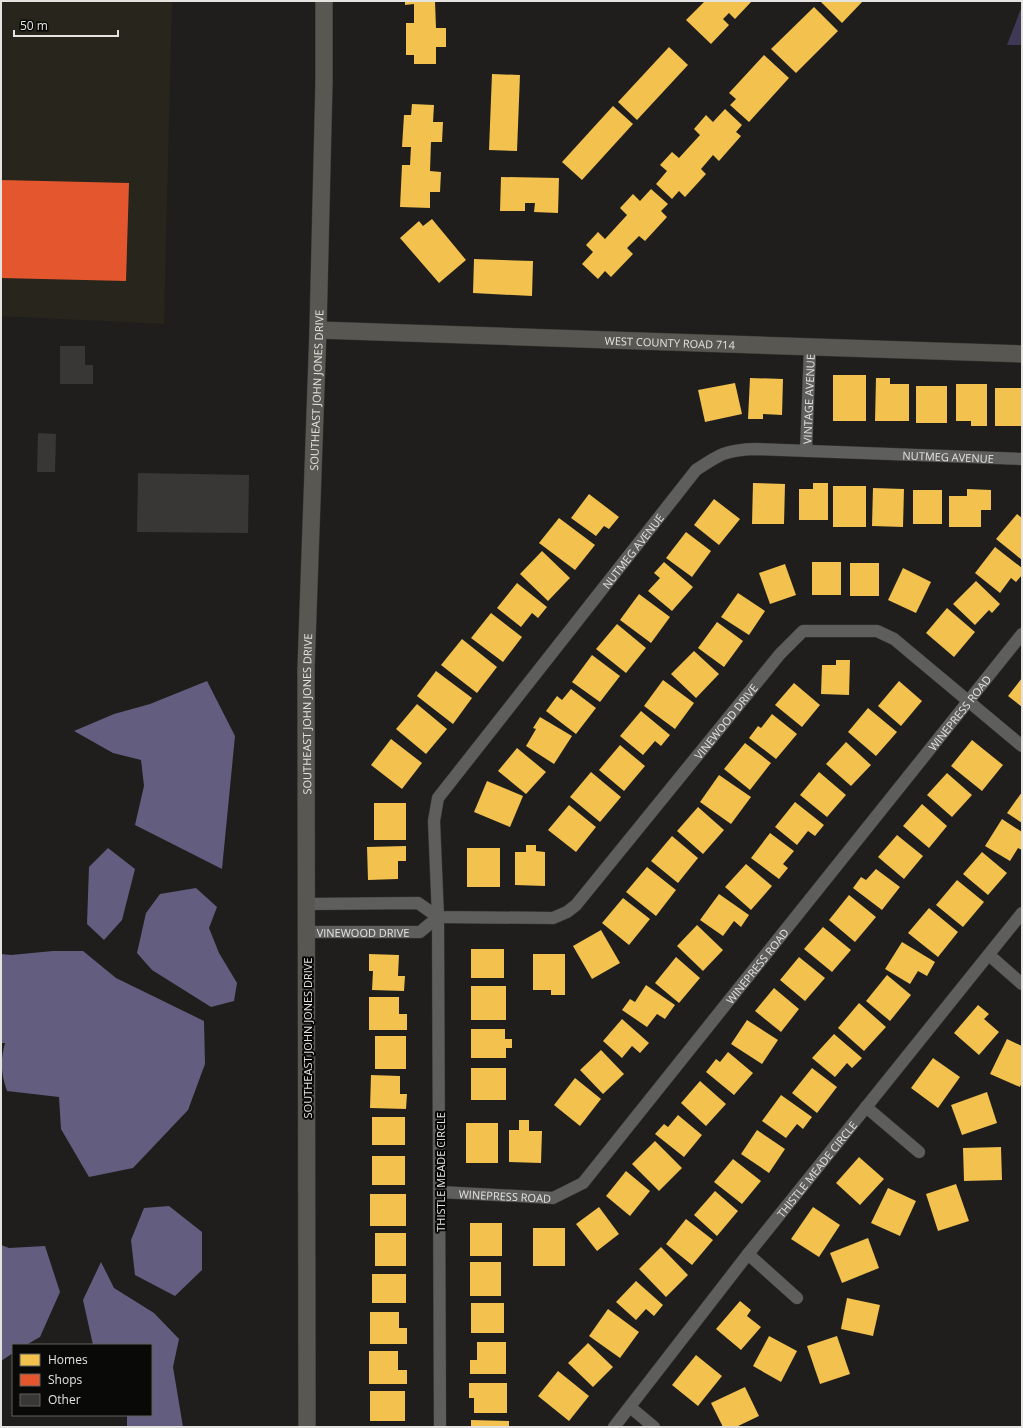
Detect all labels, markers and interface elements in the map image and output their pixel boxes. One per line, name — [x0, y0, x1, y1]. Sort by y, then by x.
scale bar — [14, 12, 118, 38]
text: 50 m — [20, 17, 48, 34]
street label: SOUTHEAST JOHN JONES DRIVE — [306, 309, 326, 471]
street label: WEST COUNTY ROAD 714 — [604, 332, 736, 352]
street label: VINTAGE AVENUE — [799, 354, 817, 444]
street label: NUTMEG AVENUE — [902, 447, 994, 465]
street label: NUTMEG AVENUE — [598, 510, 667, 591]
street label: SOUTHEAST JOHN JONES DRIVE — [298, 633, 315, 795]
street label: WINEPRESS ROAD — [924, 672, 994, 753]
street label: VINEWOOD DRIVE — [690, 680, 761, 762]
street label: VINEWOOD DRIVE — [317, 925, 409, 940]
street label: WINEPRESS ROAD — [722, 925, 792, 1006]
street label: SOUTHEAST JOHN JONES DRIVE — [300, 958, 315, 1118]
street label: THISTLE MEADE CIRCLE — [433, 1112, 448, 1232]
street label: THISTLE MEADE CIRCLE — [773, 1118, 860, 1220]
street label: WINEPRESS ROAD — [458, 1186, 551, 1205]
legend — [12, 1344, 152, 1416]
text: Homes — [48, 1351, 88, 1368]
text: Shops — [48, 1371, 83, 1388]
text: Other — [48, 1391, 81, 1408]

